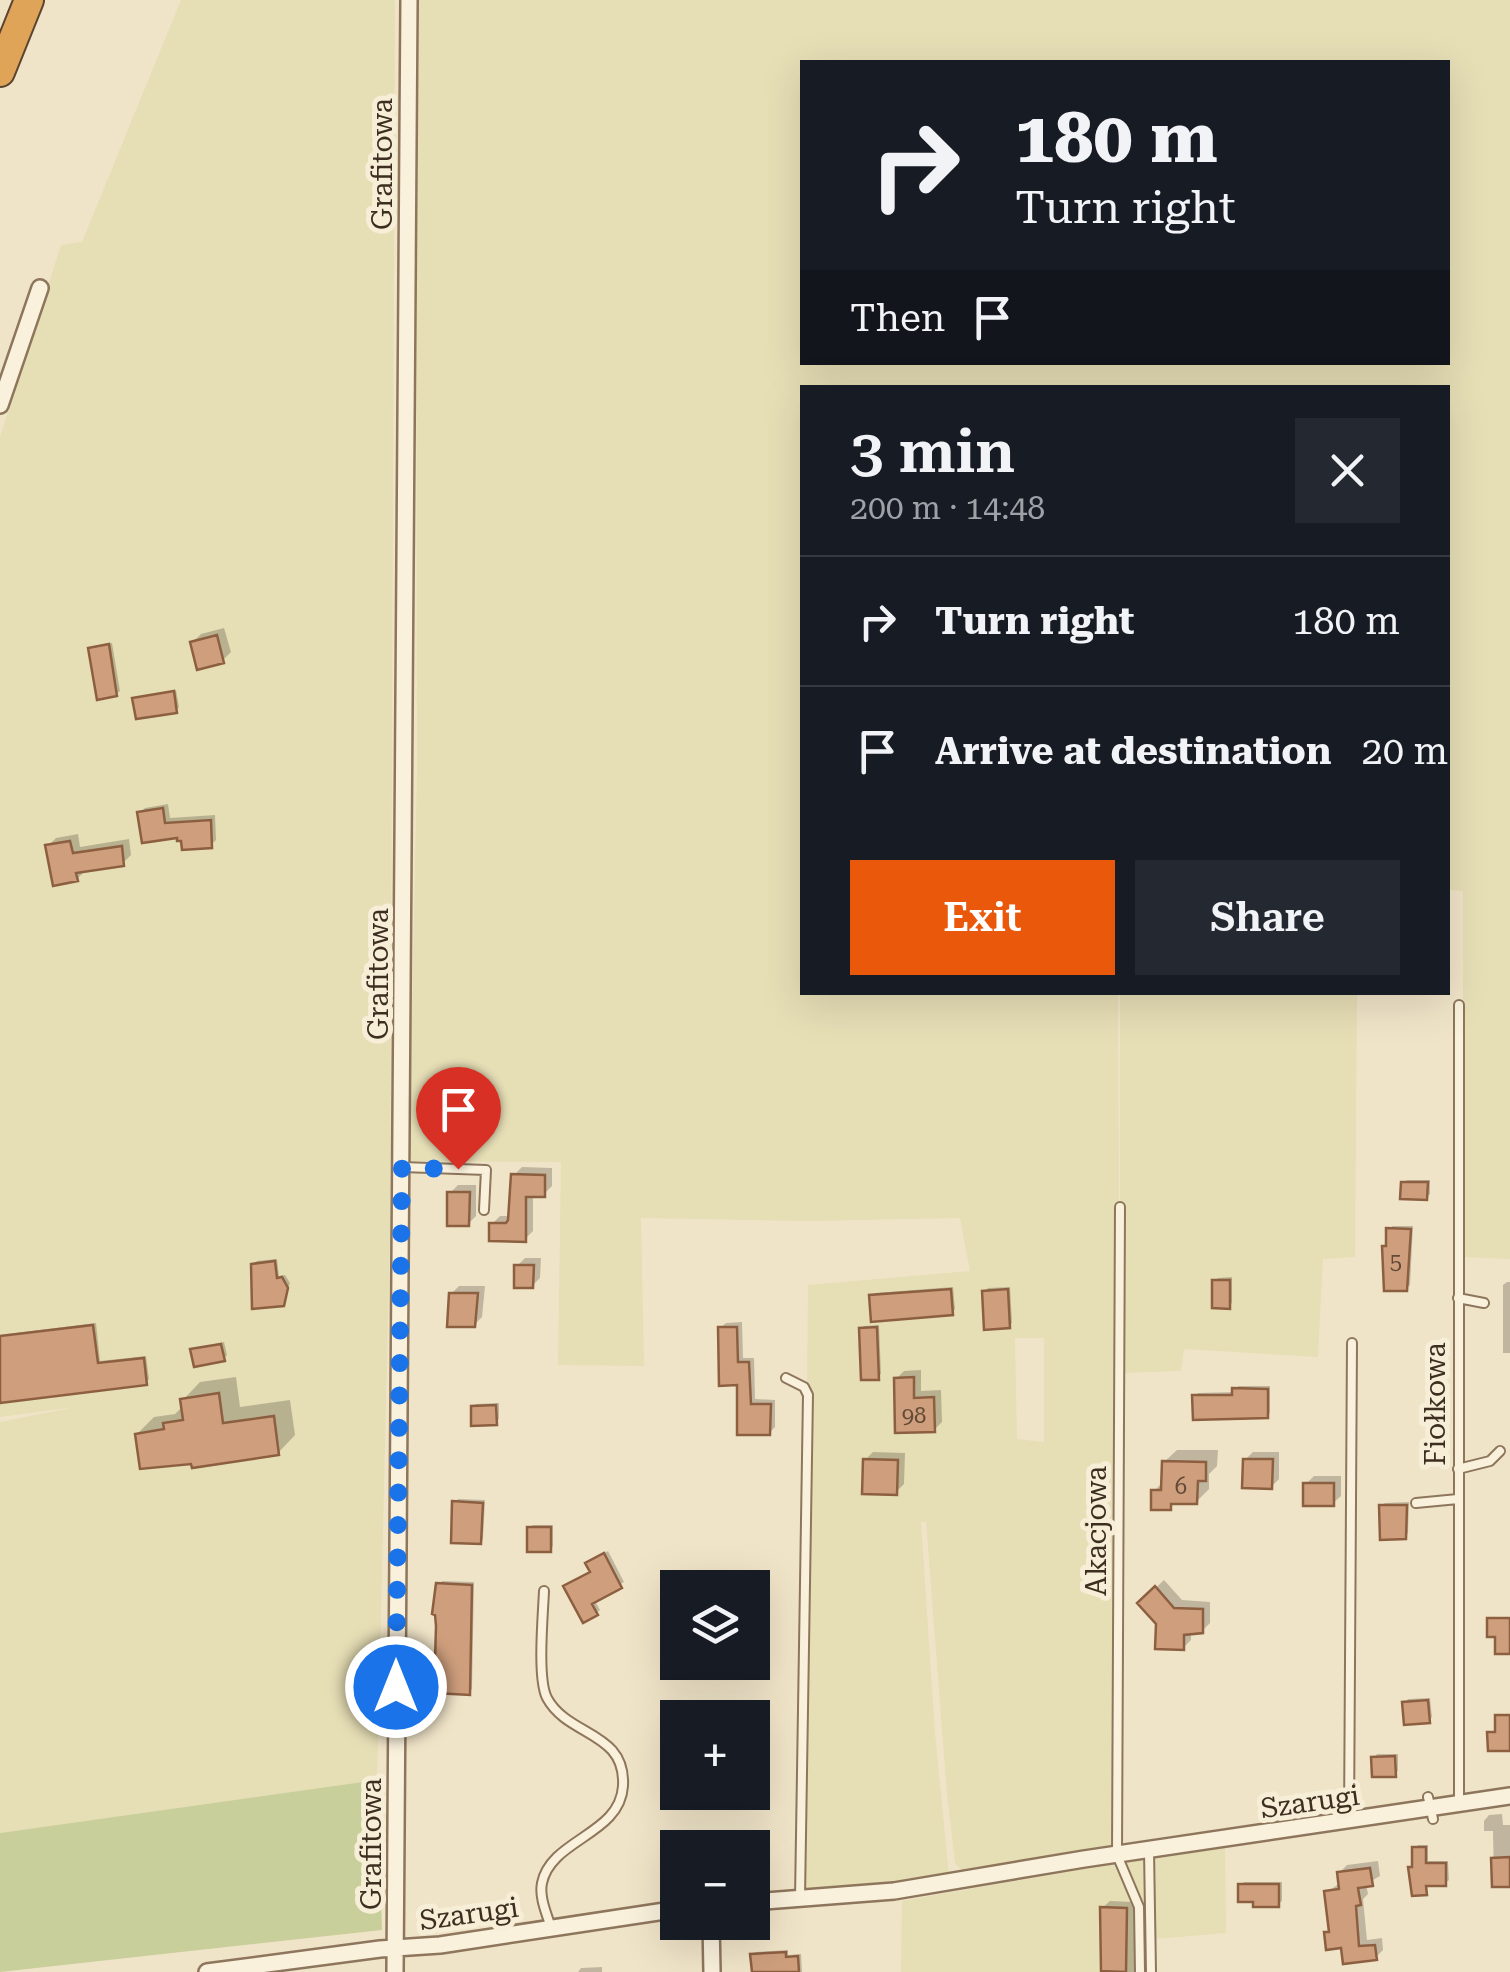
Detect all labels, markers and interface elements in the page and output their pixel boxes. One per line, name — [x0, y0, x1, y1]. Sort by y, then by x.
text: 180 m — [1015, 97, 1218, 179]
street label: Grafitowa — [366, 98, 399, 230]
icon: right — [850, 100, 980, 230]
text: Turn right — [1015, 181, 1236, 234]
icon: arrive — [965, 290, 1020, 345]
text: Then — [850, 296, 945, 340]
text: 3 min — [850, 416, 1015, 487]
button: close — [1295, 418, 1400, 523]
text: 200 m · 14:48 — [850, 489, 1045, 527]
icon: right — [850, 594, 905, 649]
text: Turn right — [935, 599, 1134, 643]
text: 180 m — [1292, 599, 1400, 643]
icon: arrive — [850, 724, 905, 779]
text: Arrive at destination — [935, 729, 1331, 773]
text: 20 m — [1361, 729, 1448, 773]
button: Exit — [850, 860, 1115, 975]
button: Share — [1135, 860, 1400, 975]
street label: Grafitowa — [362, 908, 395, 1040]
pin — [416, 1067, 501, 1170]
icon: arrive — [431, 1082, 486, 1137]
house number: 5 — [1390, 1249, 1402, 1274]
street label: Fiołkowa — [1419, 1342, 1452, 1466]
house number: 98 — [902, 1403, 926, 1428]
street label: Akacjowa — [1080, 1466, 1113, 1596]
house number: 6 — [1175, 1474, 1187, 1499]
map controls — [660, 1570, 770, 1940]
button: layers — [660, 1570, 770, 1680]
position arrow — [344, 1635, 448, 1739]
button: + — [660, 1700, 770, 1810]
street label: Grafitowa — [355, 1778, 388, 1910]
street label: Szarugi — [1258, 1779, 1362, 1825]
button: − — [660, 1830, 770, 1940]
street label: Szarugi — [417, 1891, 521, 1937]

